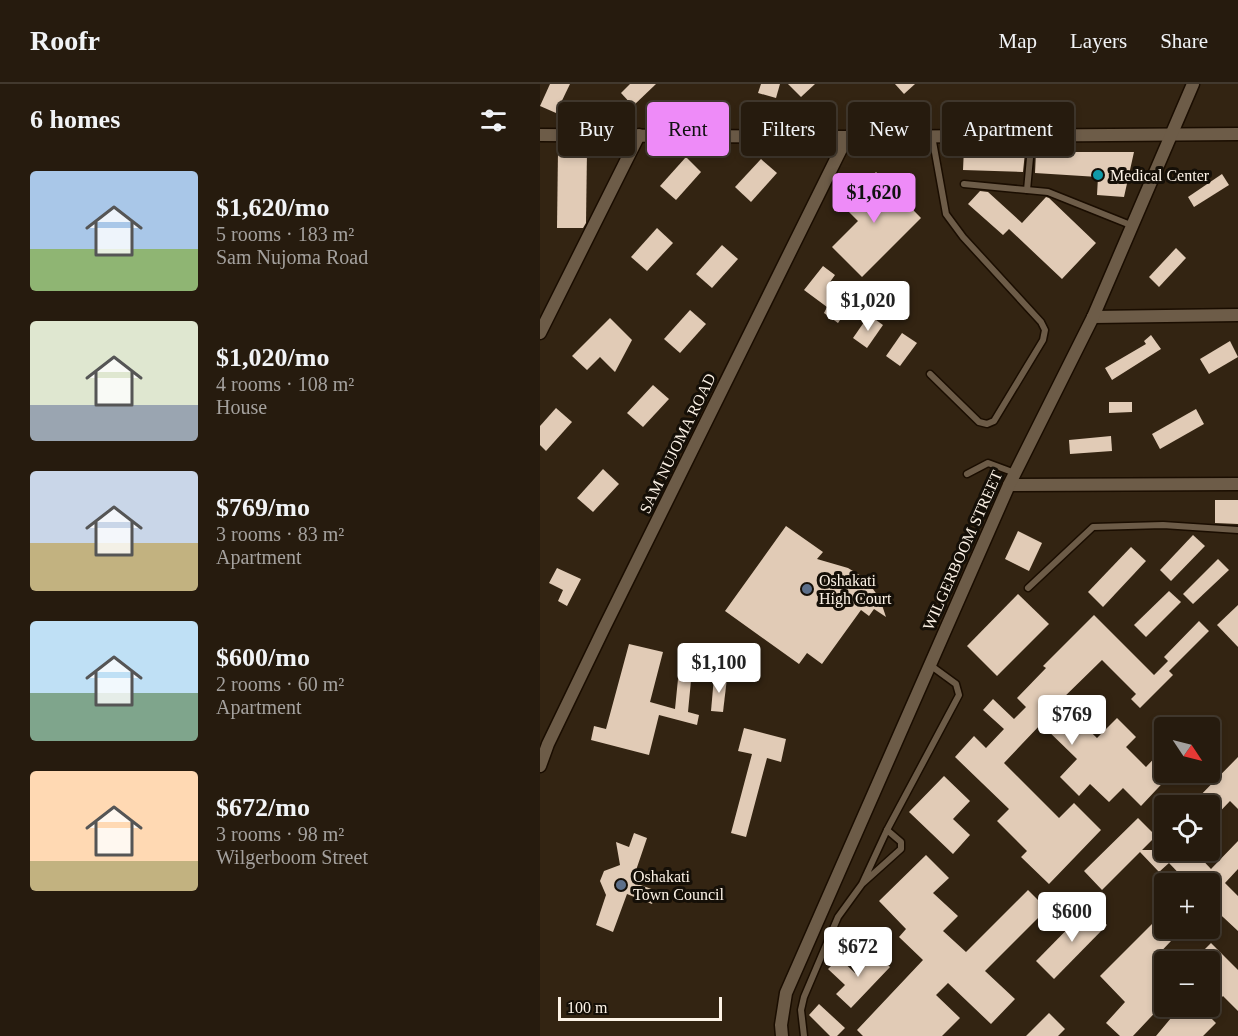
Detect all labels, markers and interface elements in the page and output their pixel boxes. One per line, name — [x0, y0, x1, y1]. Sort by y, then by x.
text: Roofr — [30, 25, 100, 56]
text: Map — [999, 29, 1037, 53]
text: Layers — [1070, 29, 1127, 53]
text: Share — [1160, 29, 1208, 53]
chip: Buy — [558, 102, 635, 156]
chip: Rent — [647, 102, 729, 156]
chip: Filters — [741, 102, 836, 156]
chip: New — [848, 102, 930, 156]
chip: Apartment — [942, 102, 1074, 156]
icon: filters — [477, 104, 510, 137]
text: 6 homes — [30, 105, 120, 134]
place label: Medical Center — [1110, 167, 1210, 184]
marker: Medical Center — [1091, 168, 1105, 182]
pin: $1,620 — [825, 173, 923, 224]
text: $1,620 — [847, 181, 902, 203]
text: $1,620/mo — [216, 193, 329, 222]
icon: home — [78, 195, 150, 267]
text: 5 rooms · 183 m² — [216, 223, 354, 245]
text: Sam Nujoma Road — [216, 246, 368, 268]
pin: $1,020 — [819, 281, 917, 332]
text: $1,020 — [841, 289, 896, 311]
text: $1,020/mo — [216, 343, 329, 372]
icon: home — [78, 345, 150, 417]
street label: SAM NUJOMA ROAD — [636, 370, 719, 516]
text: 4 rooms · 108 m² — [216, 373, 354, 395]
text: House — [216, 396, 267, 418]
street label: WILGERBOOM STREET — [920, 468, 1005, 633]
text: $769/mo — [216, 493, 310, 522]
icon: home — [78, 495, 150, 567]
text: 3 rooms · 83 m² — [216, 523, 344, 545]
text: Apartment — [216, 546, 302, 568]
place label: Oshakati High Court — [819, 572, 892, 608]
marker: Oshakati High Court — [800, 582, 814, 596]
text: $600/mo — [216, 643, 310, 672]
pin: $1,100 — [670, 643, 768, 694]
icon: home — [78, 645, 150, 717]
text: $1,100 — [692, 651, 747, 673]
text: 2 rooms · 60 m² — [216, 673, 344, 695]
pin: $769 — [1036, 695, 1108, 746]
text: Apartment — [216, 696, 302, 718]
text: $769 — [1052, 703, 1092, 725]
north arrow — [1154, 717, 1220, 783]
map controls — [1154, 717, 1220, 1017]
text: $672/mo — [216, 793, 310, 822]
icon: home — [78, 795, 150, 867]
button: locate — [1154, 795, 1220, 861]
text: 3 rooms · 98 m² — [216, 823, 344, 845]
text: Wilgerboom Street — [216, 846, 368, 868]
place label: Oshakati Town Council — [633, 868, 724, 903]
button: + — [1154, 873, 1220, 939]
marker: Oshakati Town Council — [614, 878, 628, 892]
pin: $600 — [1036, 892, 1108, 943]
text: $600 — [1052, 900, 1092, 922]
pin: $672 — [822, 927, 894, 978]
text: $672 — [838, 935, 878, 957]
button: − — [1154, 951, 1220, 1017]
scale bar — [558, 994, 722, 1022]
text: 100 m — [567, 999, 607, 1016]

